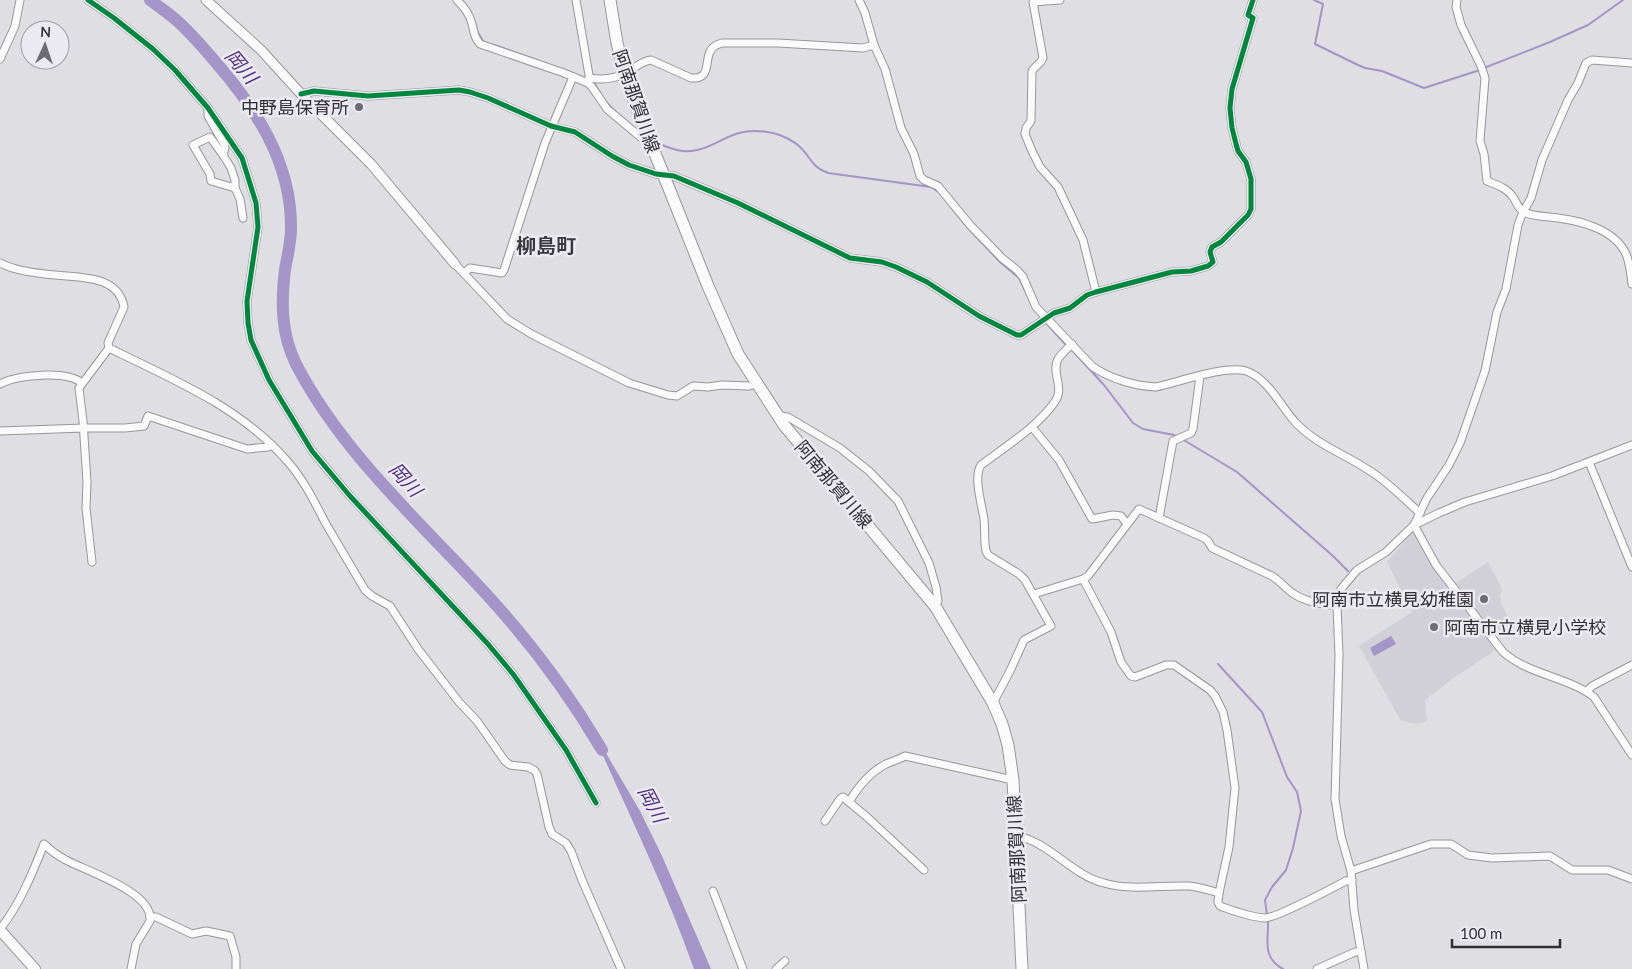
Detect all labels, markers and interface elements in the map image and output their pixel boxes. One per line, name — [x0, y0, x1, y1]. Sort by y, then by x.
north arrow — [20, 20, 70, 70]
text: N — [40, 23, 52, 40]
water label: 岡川 — [221, 44, 264, 89]
street label: 阿南那賀川線 — [609, 46, 665, 156]
place label: 中野島保育所 — [241, 96, 349, 118]
marker: 中野島保育所 — [353, 101, 365, 113]
district label: 柳島町 — [516, 233, 576, 257]
street label: 阿南那賀川線 — [791, 436, 877, 532]
water label: 岡川 — [385, 457, 429, 502]
place label: 阿南市立横見幼稚園 — [1312, 588, 1474, 610]
marker: 阿南市立横見幼稚園 — [1478, 593, 1490, 605]
place label: 阿南市立横見小学校 — [1444, 616, 1606, 638]
marker: 阿南市立横見小学校 — [1428, 621, 1440, 633]
water label: 岡川 — [634, 782, 673, 828]
street label: 阿南那賀川線 — [1002, 794, 1030, 904]
scale bar — [1452, 916, 1560, 948]
text: 100 m — [1460, 924, 1502, 942]

